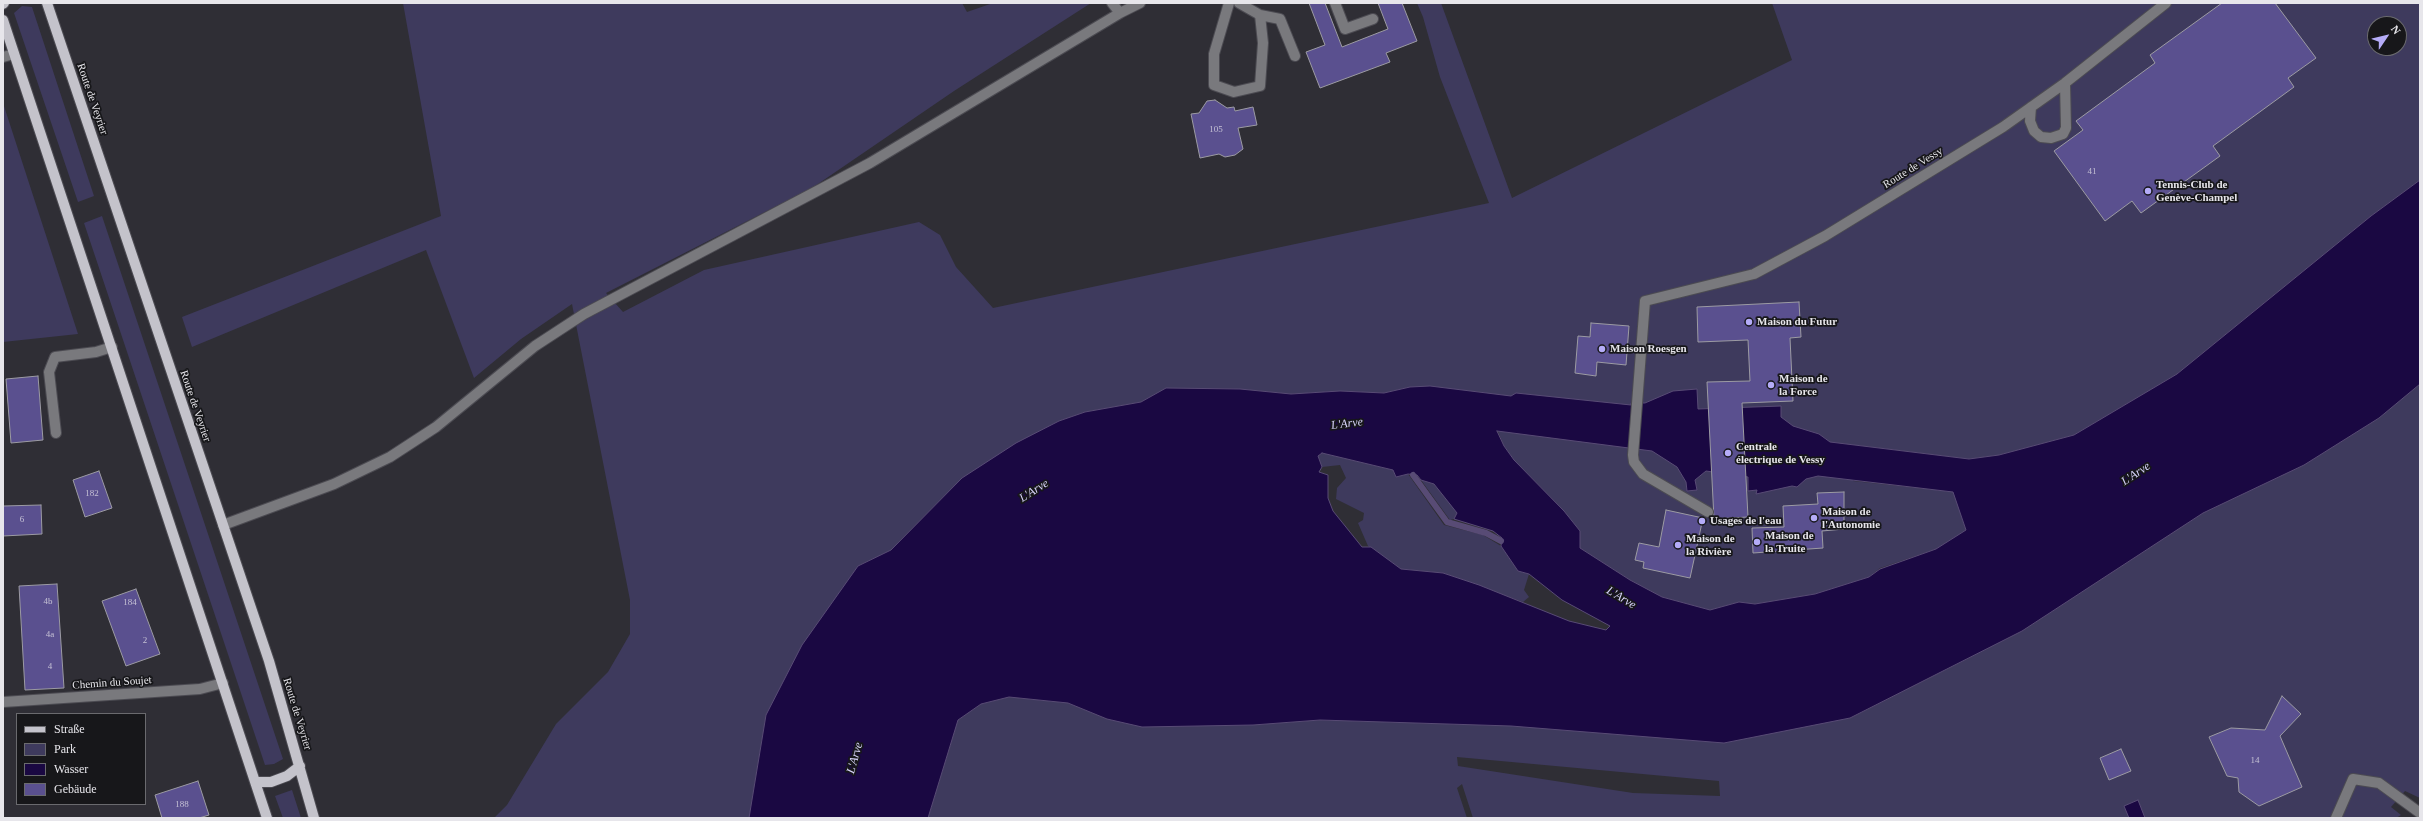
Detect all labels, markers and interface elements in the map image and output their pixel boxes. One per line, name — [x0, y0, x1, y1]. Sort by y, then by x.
north arrow — [2367, 16, 2407, 56]
text: N — [2389, 23, 2403, 36]
street label: Route de Veyrier — [74, 62, 110, 136]
house number: 105 — [1209, 125, 1223, 135]
street label: Route de Vessy — [1881, 144, 1945, 192]
house number: 41 — [2088, 167, 2096, 177]
place label: Tennis-Club de Genève-Champel — [2156, 178, 2237, 204]
marker: Tennis-Club de Genève-Champel — [2143, 186, 2153, 196]
place label: Maison du Futur — [1757, 315, 1837, 329]
marker: Maison du Futur — [1744, 317, 1754, 327]
place label: Maison Roesgen — [1610, 342, 1687, 356]
marker: Maison Roesgen — [1597, 344, 1607, 354]
street label: Route de Veyrier — [177, 369, 213, 443]
place label: Maison de la Force — [1779, 372, 1828, 398]
marker: Maison de la Force — [1766, 380, 1776, 390]
water label: L'Arve — [1330, 415, 1364, 433]
place label: Centrale électrique de Vessy — [1736, 440, 1825, 466]
marker: Centrale électrique de Vessy — [1723, 448, 1733, 458]
water label: L'Arve — [2119, 459, 2153, 489]
water label: L'Arve — [1017, 476, 1051, 506]
house number: 182 — [85, 489, 99, 499]
place label: Maison de l'Autonomie — [1822, 505, 1880, 531]
marker: Maison de l'Autonomie — [1809, 513, 1819, 523]
place label: Usages de l'eau — [1710, 514, 1782, 528]
house number: 6 — [20, 515, 24, 525]
marker: Usages de l'eau — [1697, 516, 1707, 526]
place label: Maison de la Truite — [1765, 529, 1814, 555]
place label: Maison de la Rivière — [1686, 532, 1735, 558]
marker: Maison de la Truite — [1752, 537, 1762, 547]
marker: Maison de la Rivière — [1673, 540, 1683, 550]
water label: L'Arve — [1604, 584, 1638, 612]
house number: 4b — [44, 597, 52, 607]
house number: 184 — [123, 598, 137, 608]
house number: 4a — [46, 630, 54, 640]
house number: 2 — [143, 636, 147, 646]
house number: 4 — [48, 662, 52, 672]
street label: Chemin du Soujet — [72, 674, 152, 692]
street label: Route de Veyrier — [280, 676, 314, 752]
legend — [16, 713, 146, 805]
text: Straße — [54, 722, 85, 736]
water label: L'Arve — [844, 741, 866, 775]
text: Park — [54, 742, 76, 756]
house number: 14 — [2250, 756, 2260, 766]
text: Wasser — [54, 762, 88, 776]
text: Gebäude — [54, 782, 97, 796]
house number: 188 — [175, 800, 189, 810]

